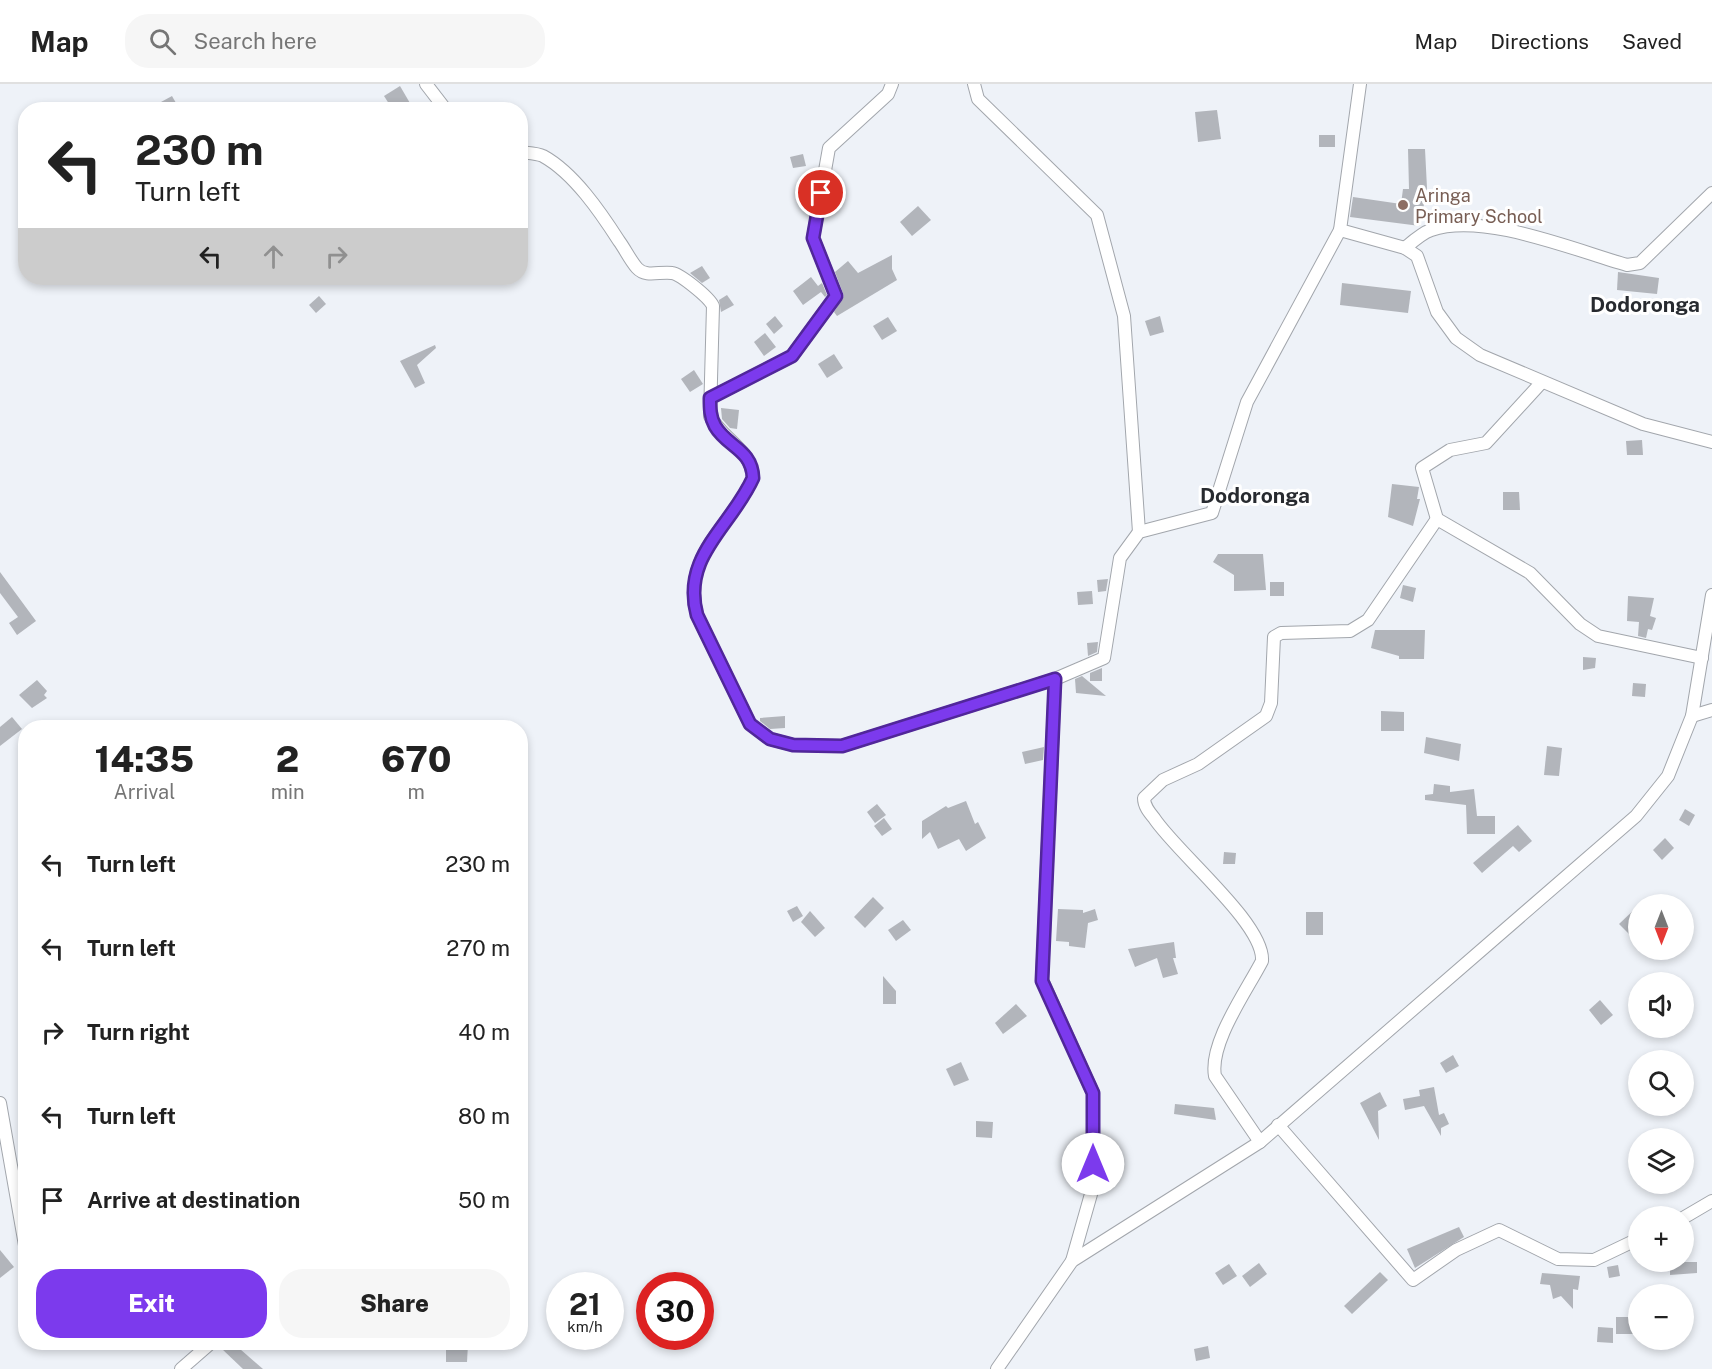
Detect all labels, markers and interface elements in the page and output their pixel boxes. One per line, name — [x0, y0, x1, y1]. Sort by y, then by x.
search box — [125, 14, 545, 68]
text: Map — [30, 25, 89, 58]
icon: search — [146, 25, 179, 58]
text: Search here — [194, 28, 317, 54]
text: Map — [1415, 29, 1457, 54]
text: Directions — [1490, 29, 1589, 54]
text: Saved — [1622, 29, 1682, 54]
text: 230 m — [135, 125, 264, 174]
icon: left — [36, 126, 114, 204]
pin — [795, 167, 846, 218]
text: Turn left — [135, 175, 241, 207]
icon: arrive — [804, 176, 837, 209]
place label: Aringa Primary School — [1415, 185, 1543, 227]
marker: Aringa Primary School — [1396, 198, 1410, 212]
icon: left — [194, 240, 227, 273]
icon: ahead — [257, 240, 290, 273]
icon: right — [320, 240, 353, 273]
district label: Dodoronga — [1590, 292, 1700, 317]
district label: Dodoronga — [1200, 483, 1310, 508]
text: 14:35 — [95, 738, 194, 780]
text: 2 — [276, 738, 299, 780]
text: 670 — [381, 738, 451, 780]
text: Arrival — [113, 780, 175, 804]
text: min — [271, 780, 305, 804]
text: m — [408, 780, 425, 804]
icon: left — [36, 848, 69, 881]
text: Turn left — [87, 851, 176, 877]
text: 230 m — [445, 851, 510, 877]
north arrow — [1628, 894, 1694, 960]
map controls — [1628, 894, 1694, 1350]
icon: left — [36, 932, 69, 965]
text: Turn left — [87, 935, 176, 961]
text: 270 m — [446, 935, 510, 961]
button: sound — [1628, 972, 1694, 1038]
icon: right — [36, 1016, 69, 1049]
text: Turn right — [87, 1019, 190, 1045]
text: 40 m — [458, 1019, 510, 1045]
button: search — [1628, 1050, 1694, 1116]
icon: left — [36, 1100, 69, 1133]
text: Turn left — [87, 1103, 176, 1129]
text: 80 m — [458, 1103, 510, 1129]
button: layers — [1628, 1128, 1694, 1194]
position arrow — [1061, 1132, 1125, 1196]
icon: arrive — [36, 1184, 69, 1217]
text: Arrive at destination — [87, 1187, 300, 1213]
text: 50 m — [458, 1187, 510, 1213]
button: + — [1628, 1206, 1694, 1272]
button: Exit — [36, 1269, 267, 1338]
button: Share — [279, 1269, 510, 1338]
speed limit sign: 30 — [636, 1272, 714, 1350]
button: − — [1628, 1284, 1694, 1350]
text: 21 — [569, 1286, 601, 1322]
text: km/h — [567, 1318, 603, 1335]

